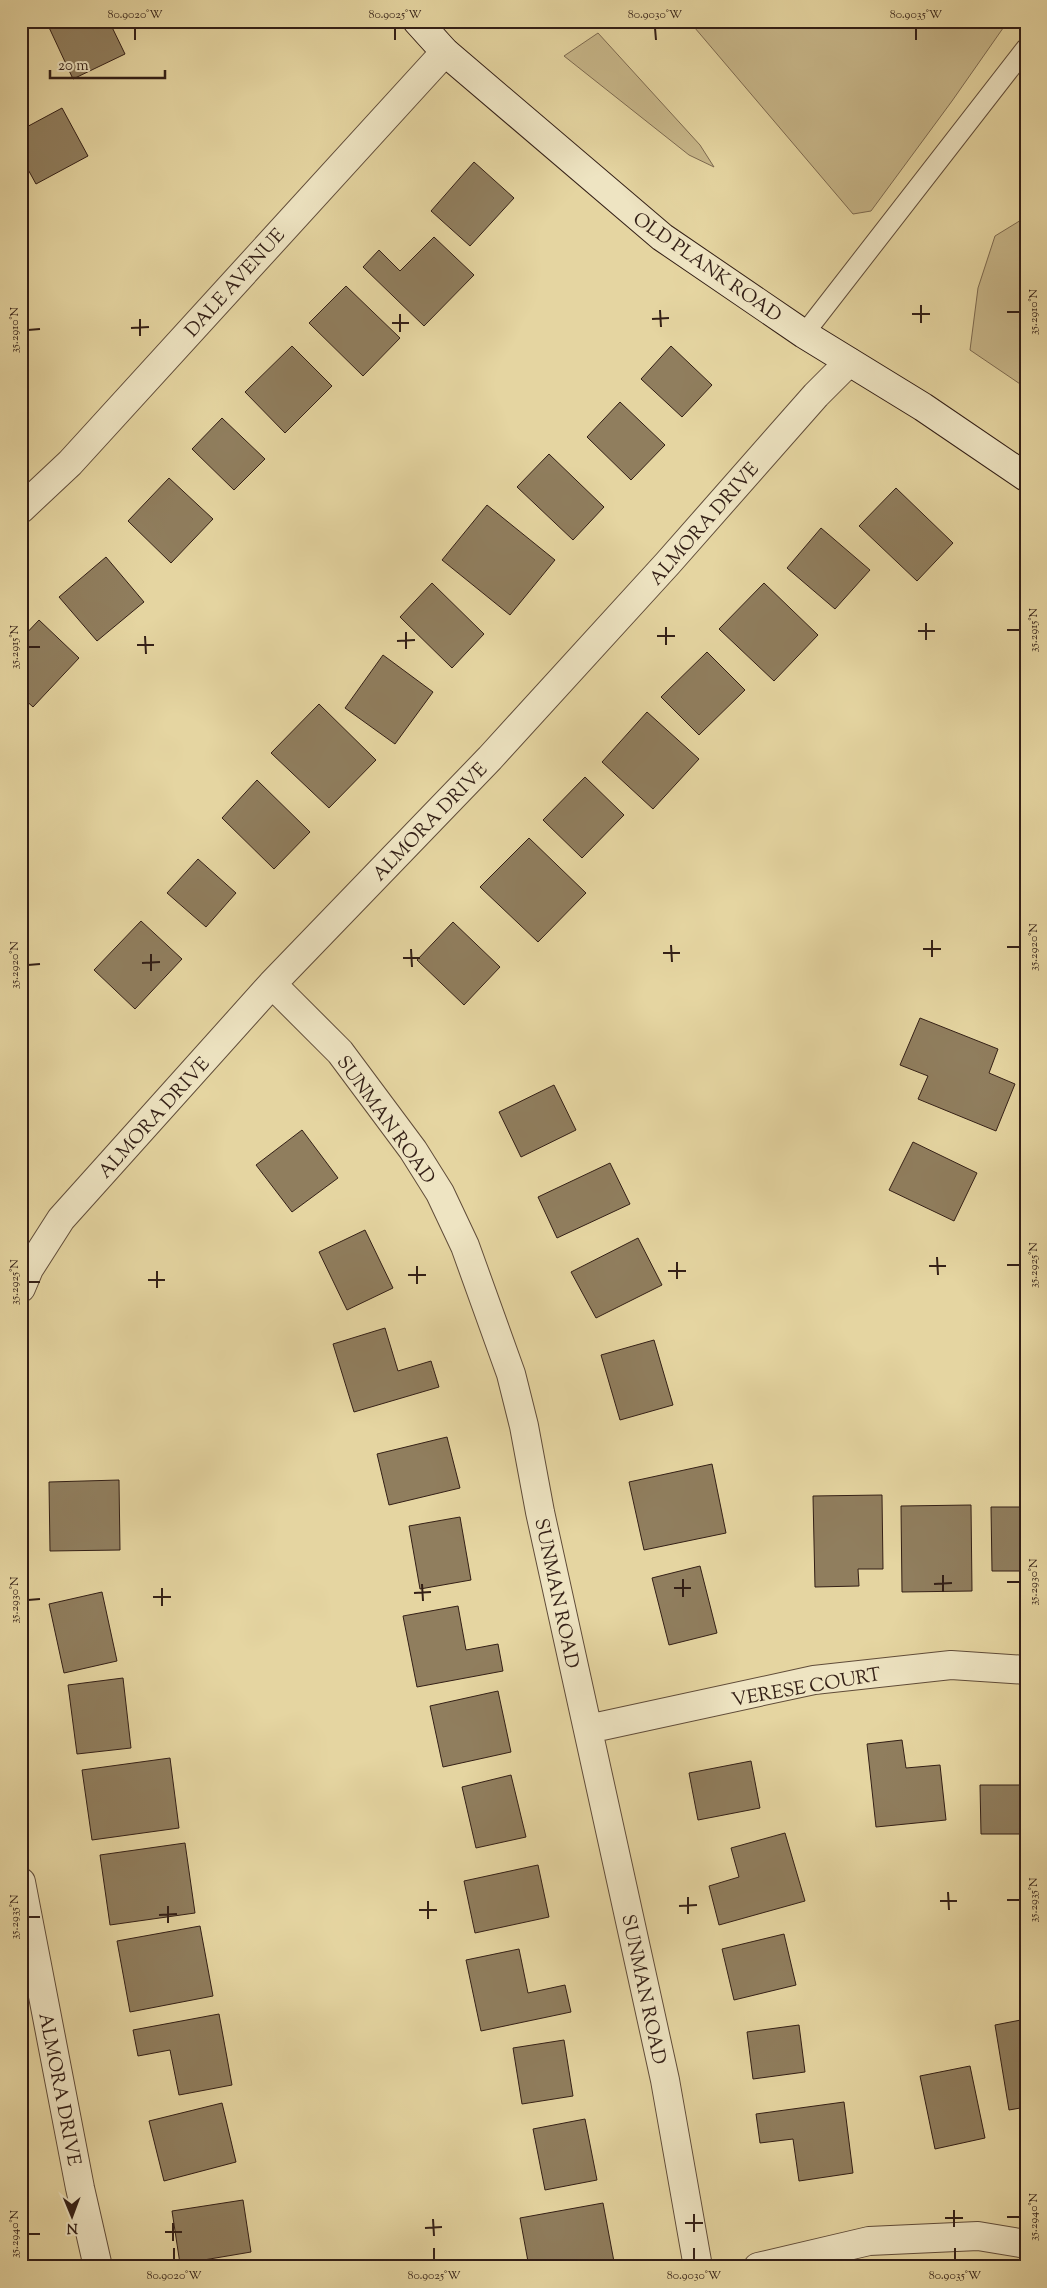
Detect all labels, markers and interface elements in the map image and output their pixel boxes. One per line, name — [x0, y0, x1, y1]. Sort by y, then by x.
text: 80.9020°W — [107, 6, 163, 24]
text: 80.9025°W — [368, 6, 422, 24]
text: 80.9030°W — [628, 6, 683, 24]
text: 80.9035°W — [890, 6, 943, 24]
scale bar — [50, 48, 165, 80]
text: 20 m — [58, 56, 89, 77]
street label: OLD PLANK ROAD — [627, 206, 786, 330]
street label: DALE AVENUE — [180, 223, 292, 344]
text: 35.2910°N — [1025, 288, 1043, 335]
text: 35.2910°N — [6, 306, 24, 353]
street label: ALMORA DRIVE — [644, 457, 766, 592]
text: 35.2915°N — [1025, 607, 1043, 652]
text: 35.2915°N — [6, 624, 24, 669]
street label: ALMORA DRIVE — [367, 757, 495, 888]
text: 35.2920°N — [1025, 923, 1043, 971]
text: 35.2920°N — [6, 941, 24, 989]
street label: SUNMAN ROAD — [329, 1051, 441, 1190]
street label: ALMORA DRIVE — [93, 1052, 217, 1185]
text: 35.2925°N — [1025, 1242, 1043, 1288]
text: 35.2925°N — [6, 1259, 24, 1305]
street label: SUNMAN ROAD — [526, 1516, 585, 1671]
text: 35.2930°N — [1025, 1558, 1043, 1605]
text: 35.2930°N — [6, 1576, 24, 1623]
street label: VERESE COURT — [730, 1662, 883, 1715]
text: 35.2935°N — [1025, 1877, 1043, 1923]
text: 35.2935°N — [6, 1894, 24, 1940]
street label: SUNMAN ROAD — [613, 1912, 672, 2067]
street label: ALMORA DRIVE — [30, 2011, 87, 2169]
north arrow — [48, 2190, 98, 2240]
text: 35.2940°N — [1025, 2193, 1043, 2241]
text: 35.2940°N — [6, 2210, 24, 2258]
text: N — [66, 2217, 78, 2237]
text: 80.9020°W — [146, 2267, 202, 2285]
text: 80.9025°W — [407, 2267, 461, 2285]
text: 80.9030°W — [667, 2267, 722, 2285]
text: 80.9035°W — [929, 2267, 982, 2285]

